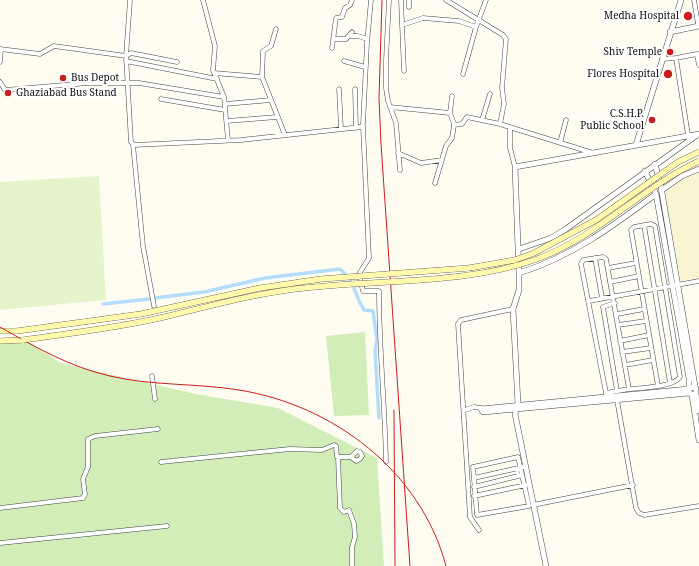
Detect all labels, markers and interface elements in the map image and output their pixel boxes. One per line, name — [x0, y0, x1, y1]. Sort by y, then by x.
place label: Medha Hospital — [604, 10, 679, 22]
marker: Medha Hospital — [682, 10, 694, 22]
place label: Shiv Temple — [604, 46, 662, 58]
marker: Shiv Temple — [665, 47, 675, 57]
place label: Flores Hospital — [587, 68, 659, 80]
marker: Flores Hospital — [662, 68, 674, 80]
place label: Bus Depot — [71, 72, 119, 84]
marker: Bus Depot — [58, 73, 68, 83]
place label: Ghaziabad Bus Stand — [16, 87, 117, 99]
marker: Ghaziabad Bus Stand — [3, 88, 13, 98]
place label: C.S.H.P. Public School — [580, 108, 644, 132]
marker: C.S.H.P. Public School — [647, 115, 657, 125]

